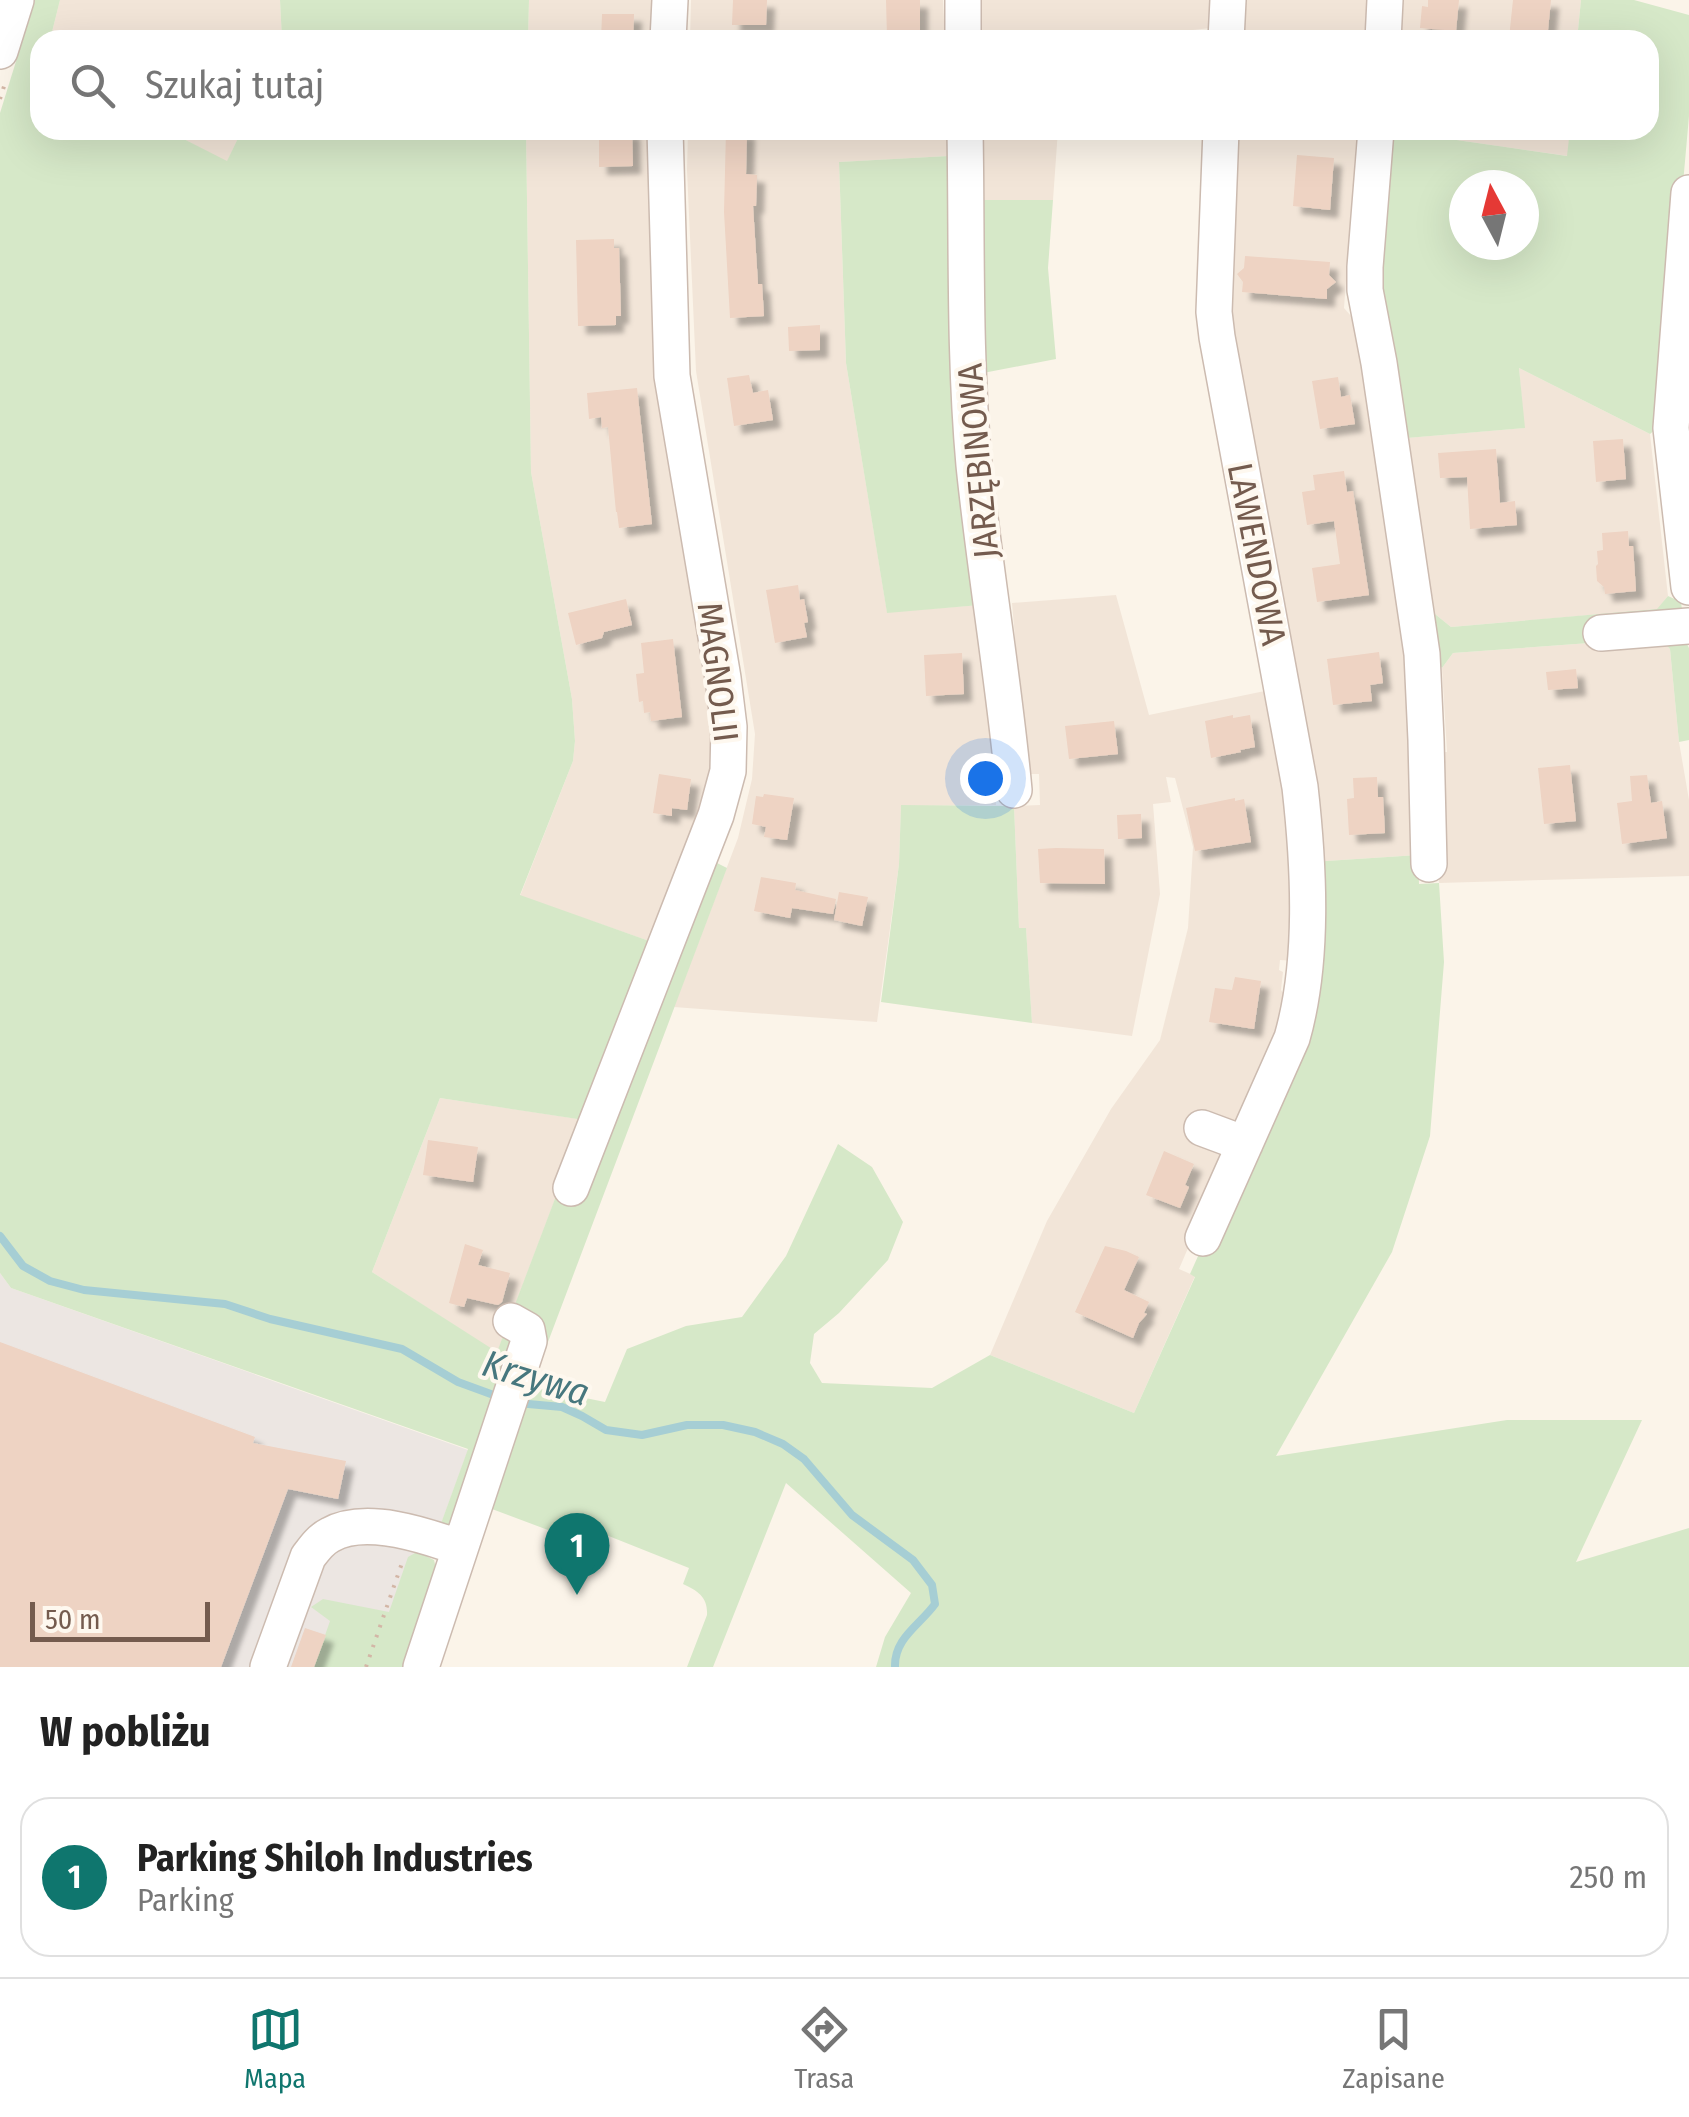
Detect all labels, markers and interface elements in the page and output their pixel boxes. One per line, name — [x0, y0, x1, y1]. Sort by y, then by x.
search box — [30, 30, 1659, 140]
icon: search — [65, 58, 120, 113]
text: Szukaj tutaj — [145, 62, 324, 108]
north arrow — [1449, 170, 1539, 260]
street label: JARZĘBINOWA — [948, 361, 1007, 560]
street label: LAWENDOWA — [1219, 459, 1295, 649]
street label: MAGNOLII — [689, 600, 747, 744]
your location — [960, 753, 1011, 804]
water label: Krzywa — [477, 1340, 595, 1416]
pin: 1 — [544, 1512, 610, 1595]
scale bar — [30, 1597, 210, 1642]
text: 50 m — [45, 1603, 101, 1636]
text: W pobliżu — [40, 1707, 211, 1757]
text: Parking Shiloh Industries — [137, 1835, 533, 1881]
text: 1 — [68, 1858, 81, 1896]
text: 250 m — [1569, 1858, 1647, 1896]
text: Parking — [137, 1881, 234, 1919]
tab: Mapa — [244, 2002, 306, 2095]
tab: Trasa — [794, 2002, 854, 2095]
tab: Zapisane — [1342, 2002, 1445, 2095]

